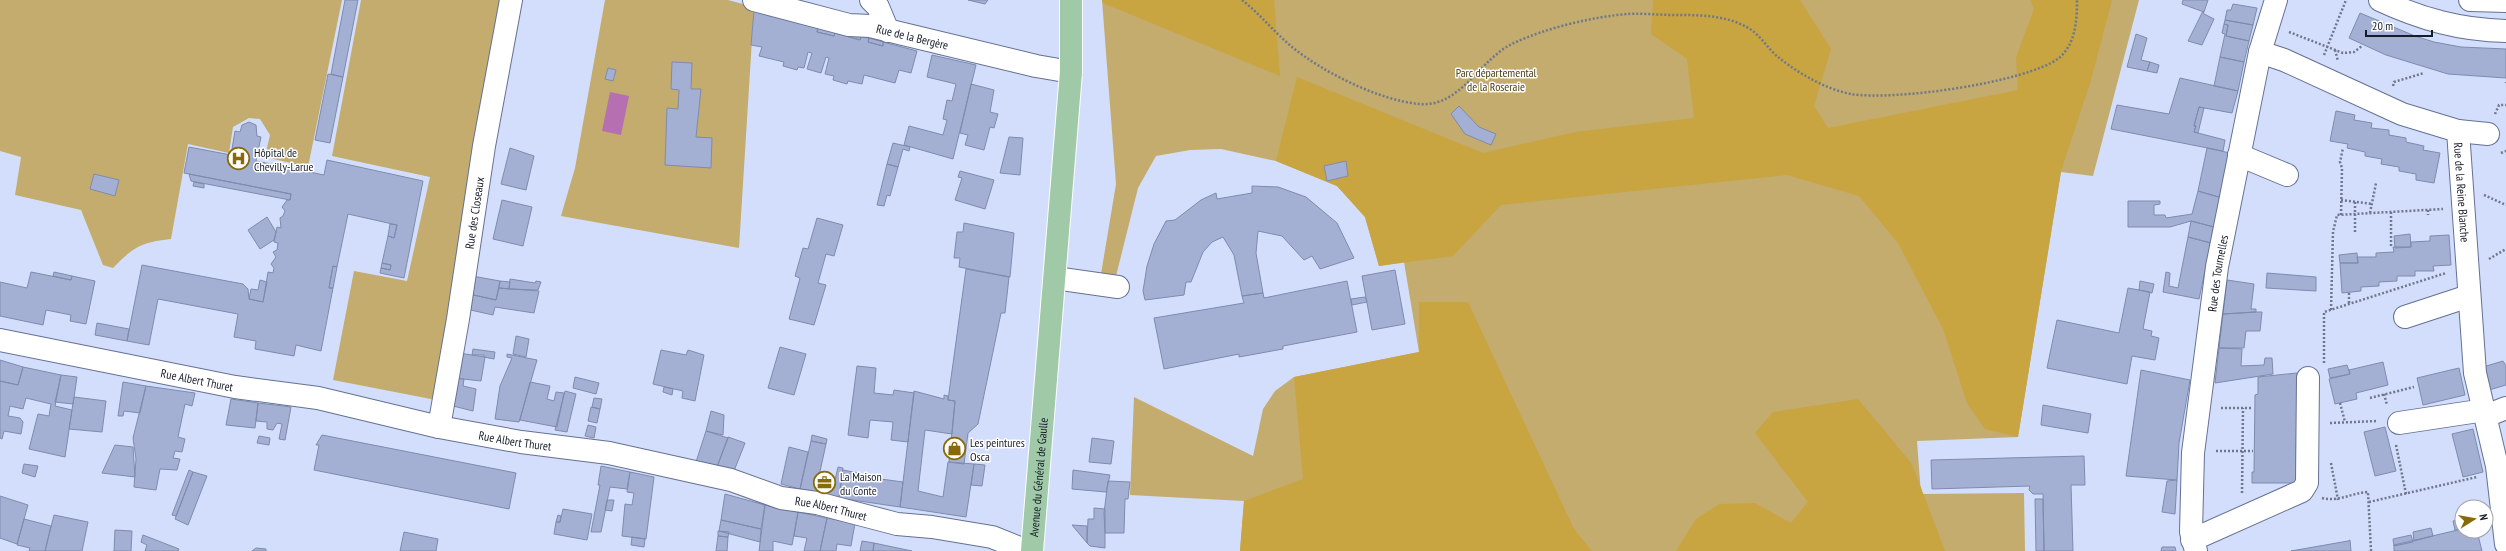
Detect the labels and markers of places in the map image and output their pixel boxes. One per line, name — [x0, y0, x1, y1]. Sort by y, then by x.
place label: Hôpital de Chevilly-Larue — [254, 145, 313, 174]
hospital icon: Hôpital de Chevilly-Larue — [225, 146, 251, 172]
place label: Les peintures Osca — [970, 435, 1025, 464]
shop icon: Les peintures Osca — [941, 436, 967, 462]
place label: La Maison du Conte — [840, 469, 882, 498]
office icon: La Maison du Conte — [811, 470, 837, 496]

